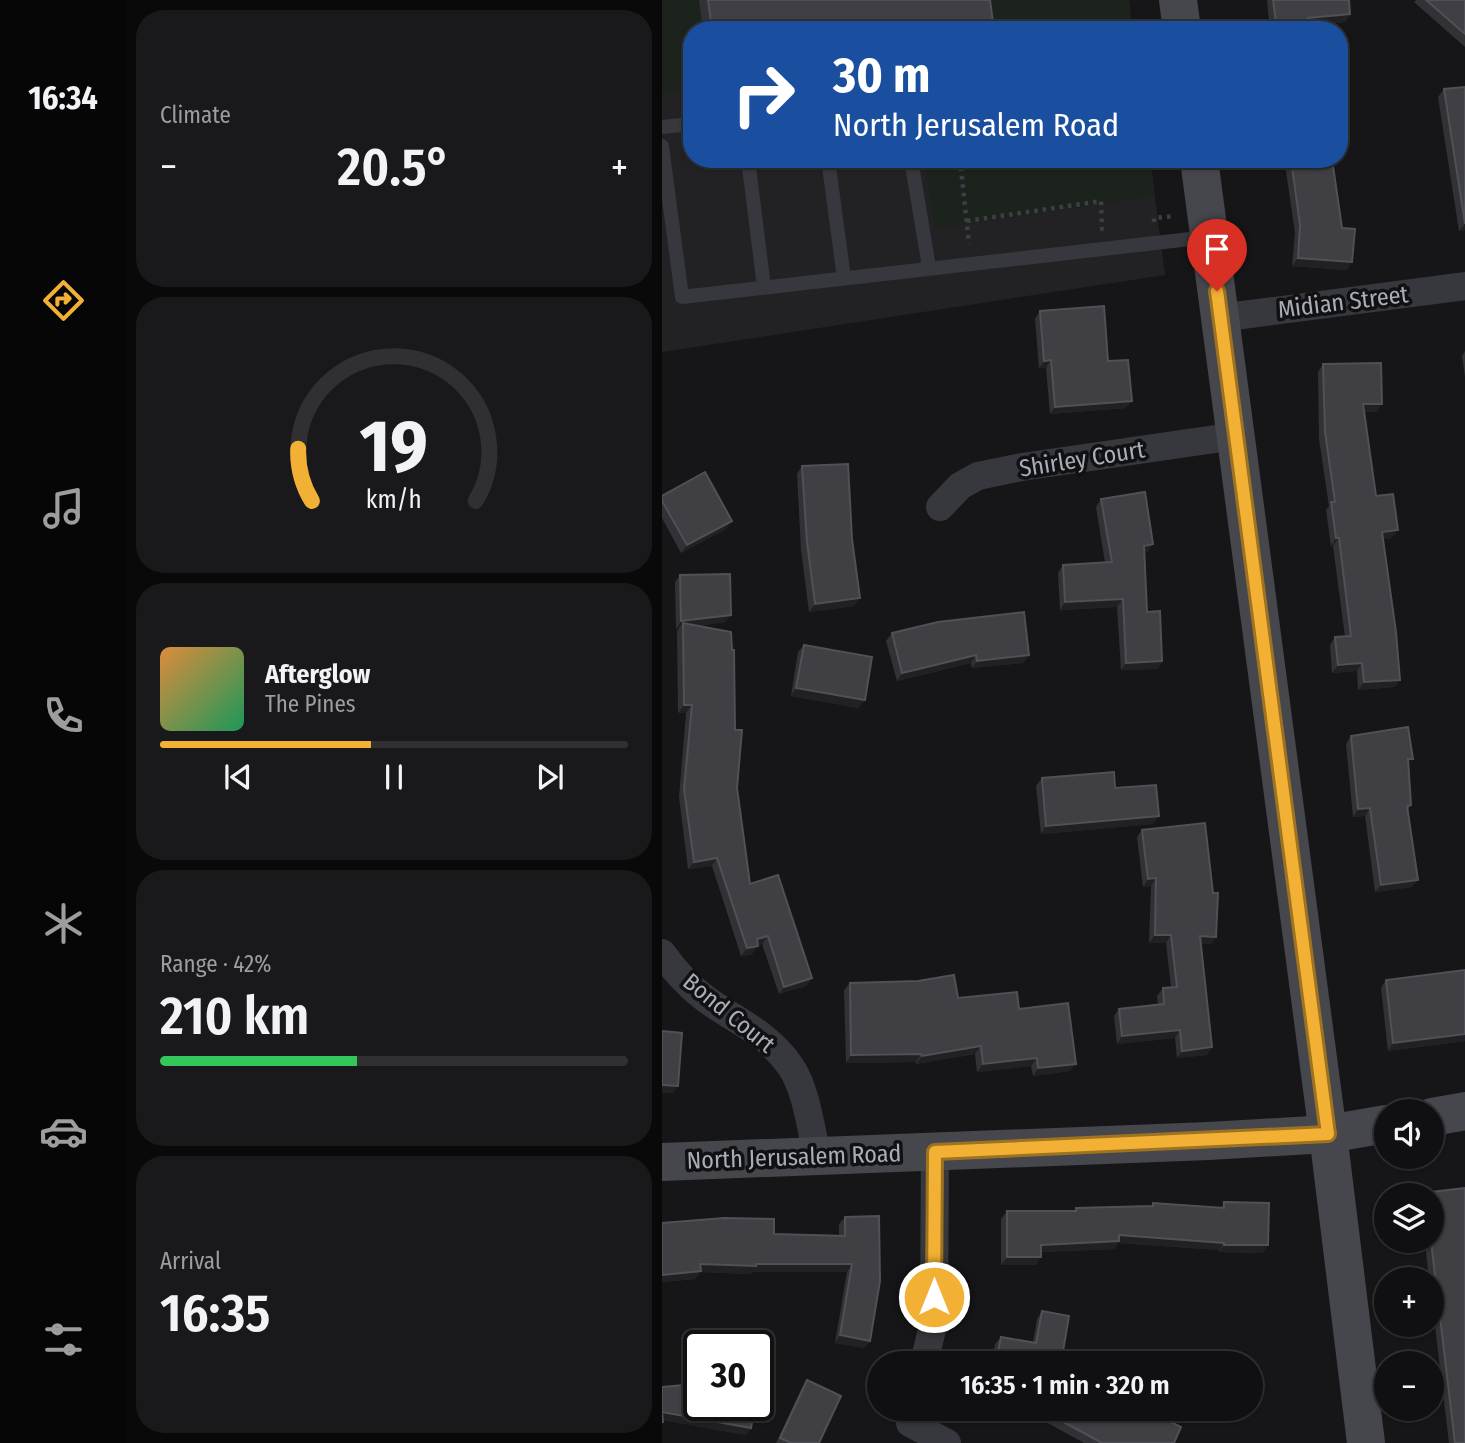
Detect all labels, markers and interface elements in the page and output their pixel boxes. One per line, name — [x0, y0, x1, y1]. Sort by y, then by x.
text: 30 m — [833, 46, 931, 105]
icon: right — [718, 49, 809, 140]
text: 16:34 — [28, 79, 98, 117]
text: Climate — [160, 101, 231, 129]
text: North Jerusalem Road — [833, 106, 1119, 144]
text: 20.5° — [337, 136, 451, 199]
text: − — [160, 144, 177, 190]
text: + — [611, 144, 628, 190]
pin — [1187, 219, 1247, 291]
icon: arrive — [1198, 230, 1236, 268]
icon: directions — [39, 276, 88, 325]
street label: Midian Street — [1276, 280, 1410, 324]
text: 19 — [360, 403, 428, 490]
street label: Shirley Court — [1017, 435, 1147, 483]
icon: music — [39, 484, 88, 533]
text: km/h — [366, 485, 422, 515]
text: Afterglow — [265, 659, 370, 690]
text: The Pines — [265, 690, 356, 718]
icon: phone — [39, 691, 88, 740]
icon: previous — [219, 758, 257, 796]
icon: pause — [375, 758, 413, 796]
icon: next — [531, 758, 569, 796]
icon: climate — [39, 899, 88, 948]
text: Range · 42% — [160, 950, 271, 978]
street label: Bond Court — [677, 967, 781, 1059]
text: 210 km — [160, 985, 309, 1048]
map controls — [1374, 1099, 1444, 1421]
button: sound — [1374, 1099, 1444, 1169]
icon: car — [39, 1107, 88, 1156]
street label: North Jerusalem Road — [686, 1139, 902, 1175]
button: layers — [1374, 1183, 1444, 1253]
text: Arrival — [160, 1247, 221, 1275]
position arrow — [897, 1260, 971, 1334]
button: + — [1374, 1267, 1444, 1337]
text: 16:35 — [160, 1282, 270, 1345]
icon: filters — [39, 1315, 88, 1364]
speed limit sign: 30 — [683, 1330, 774, 1421]
button: − — [1374, 1351, 1444, 1421]
text: 16:35 · 1 min · 320 m — [960, 1370, 1170, 1401]

